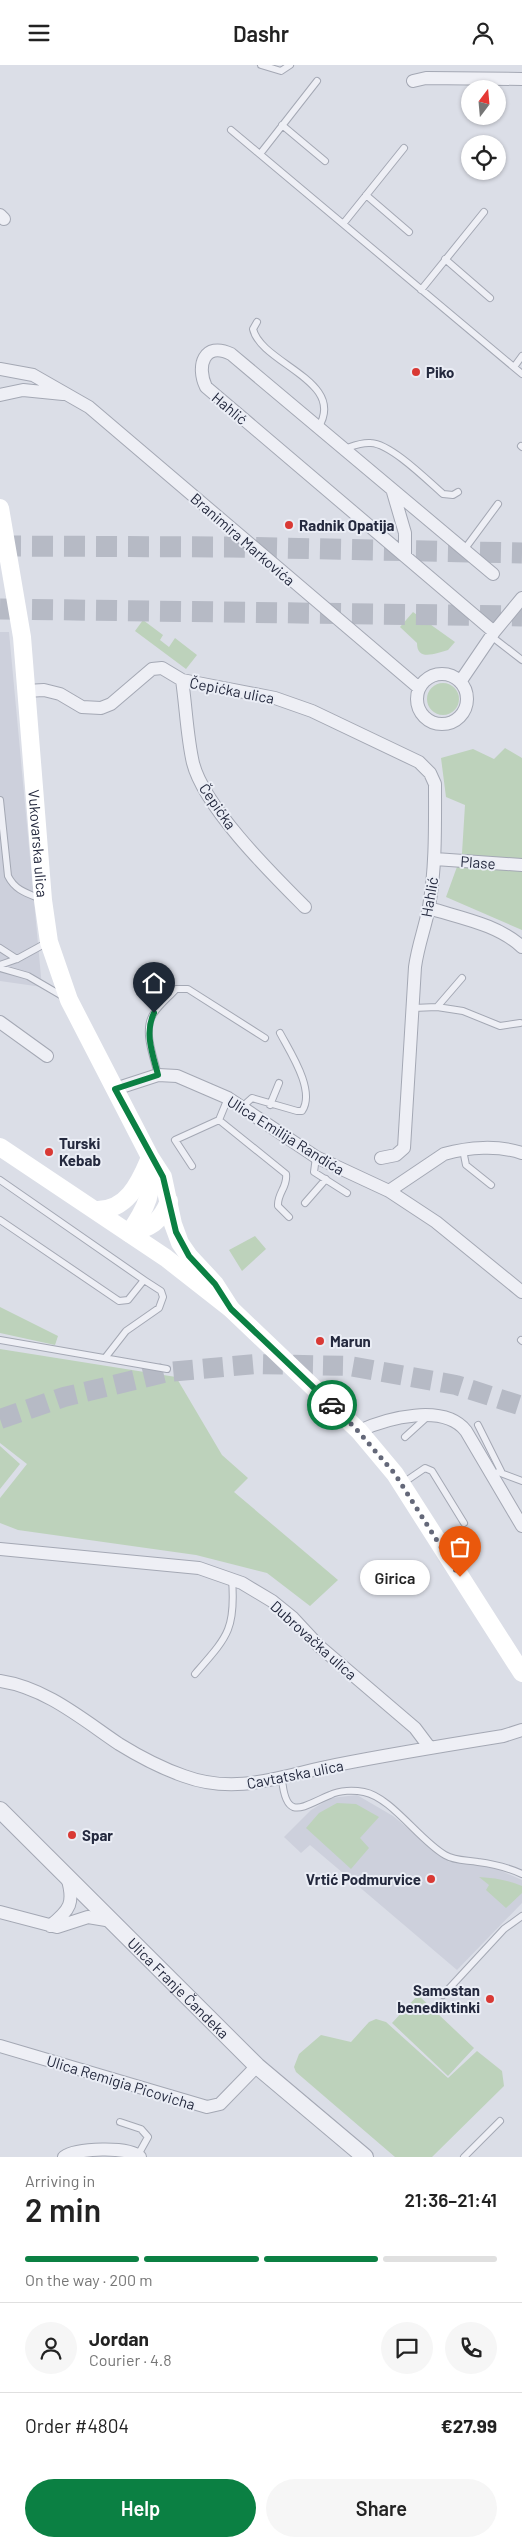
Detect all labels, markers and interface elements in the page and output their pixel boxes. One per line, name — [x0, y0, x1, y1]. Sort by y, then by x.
icon: menu — [25, 19, 53, 47]
icon: person — [469, 19, 497, 47]
text: Dashr — [233, 20, 289, 46]
north arrow — [461, 80, 506, 125]
map controls — [461, 80, 506, 180]
button: locate — [461, 135, 506, 180]
place label: Piko — [426, 363, 454, 381]
marker: Piko — [410, 366, 422, 378]
street label: Hahlić — [209, 388, 252, 428]
street label: Branimira Markovića — [187, 489, 299, 589]
place label: Radnik Opatija — [299, 516, 395, 534]
marker: Radnik Opatija — [283, 519, 295, 531]
street label: Čepićka ulica — [188, 673, 276, 707]
street label: Čepićka — [196, 780, 240, 832]
street label: Vukovarska ulica — [25, 789, 52, 898]
street label: Plase — [460, 852, 496, 872]
street label: Hahlić — [417, 875, 441, 919]
pin — [133, 962, 175, 1013]
icon: home — [140, 969, 168, 997]
street label: Ulica Emilija Randića — [224, 1092, 348, 1178]
place label: Turski Kebab — [59, 1134, 101, 1169]
marker: Turski Kebab — [43, 1146, 55, 1158]
place label: Marun — [330, 1332, 371, 1350]
marker: Marun — [314, 1335, 326, 1347]
courier — [307, 1380, 357, 1430]
icon: car — [318, 1391, 346, 1419]
pin — [439, 1526, 481, 1577]
icon: bag — [446, 1533, 474, 1561]
callout: Girica — [360, 1559, 430, 1595]
text: Girica — [375, 1568, 415, 1587]
street label: Dubrovačka ulica — [267, 1597, 361, 1683]
street label: Cavtatska ulica — [245, 1756, 345, 1792]
place label: Spar — [82, 1826, 113, 1844]
marker: Spar — [66, 1829, 78, 1841]
place label: Vrtić Podmurvice — [306, 1870, 421, 1888]
marker: Vrtić Podmurvice — [425, 1873, 437, 1885]
street label: Ulica Franje Čandeka — [124, 1934, 233, 2042]
place label: Samostan benediktinki — [397, 1981, 480, 2016]
marker: Samostan benediktinki — [484, 1993, 496, 2005]
street label: Ulica Remigia Picovicha — [45, 2051, 197, 2113]
text: Arriving in — [25, 2171, 95, 2190]
text: 21:36–21:41 — [404, 2188, 497, 2211]
text: 2 min — [25, 2190, 101, 2228]
text: On the way · 200 m — [25, 2270, 153, 2289]
button: person — [25, 2322, 77, 2374]
button: chat — [381, 2322, 433, 2374]
button: phone — [445, 2322, 497, 2374]
text: Jordan — [89, 2327, 149, 2350]
text: Courier · 4.8 — [89, 2350, 172, 2369]
text: Order #4804 — [25, 2414, 129, 2437]
text: €27.99 — [441, 2414, 497, 2437]
button: Help — [25, 2479, 256, 2537]
button: Share — [266, 2479, 497, 2537]

